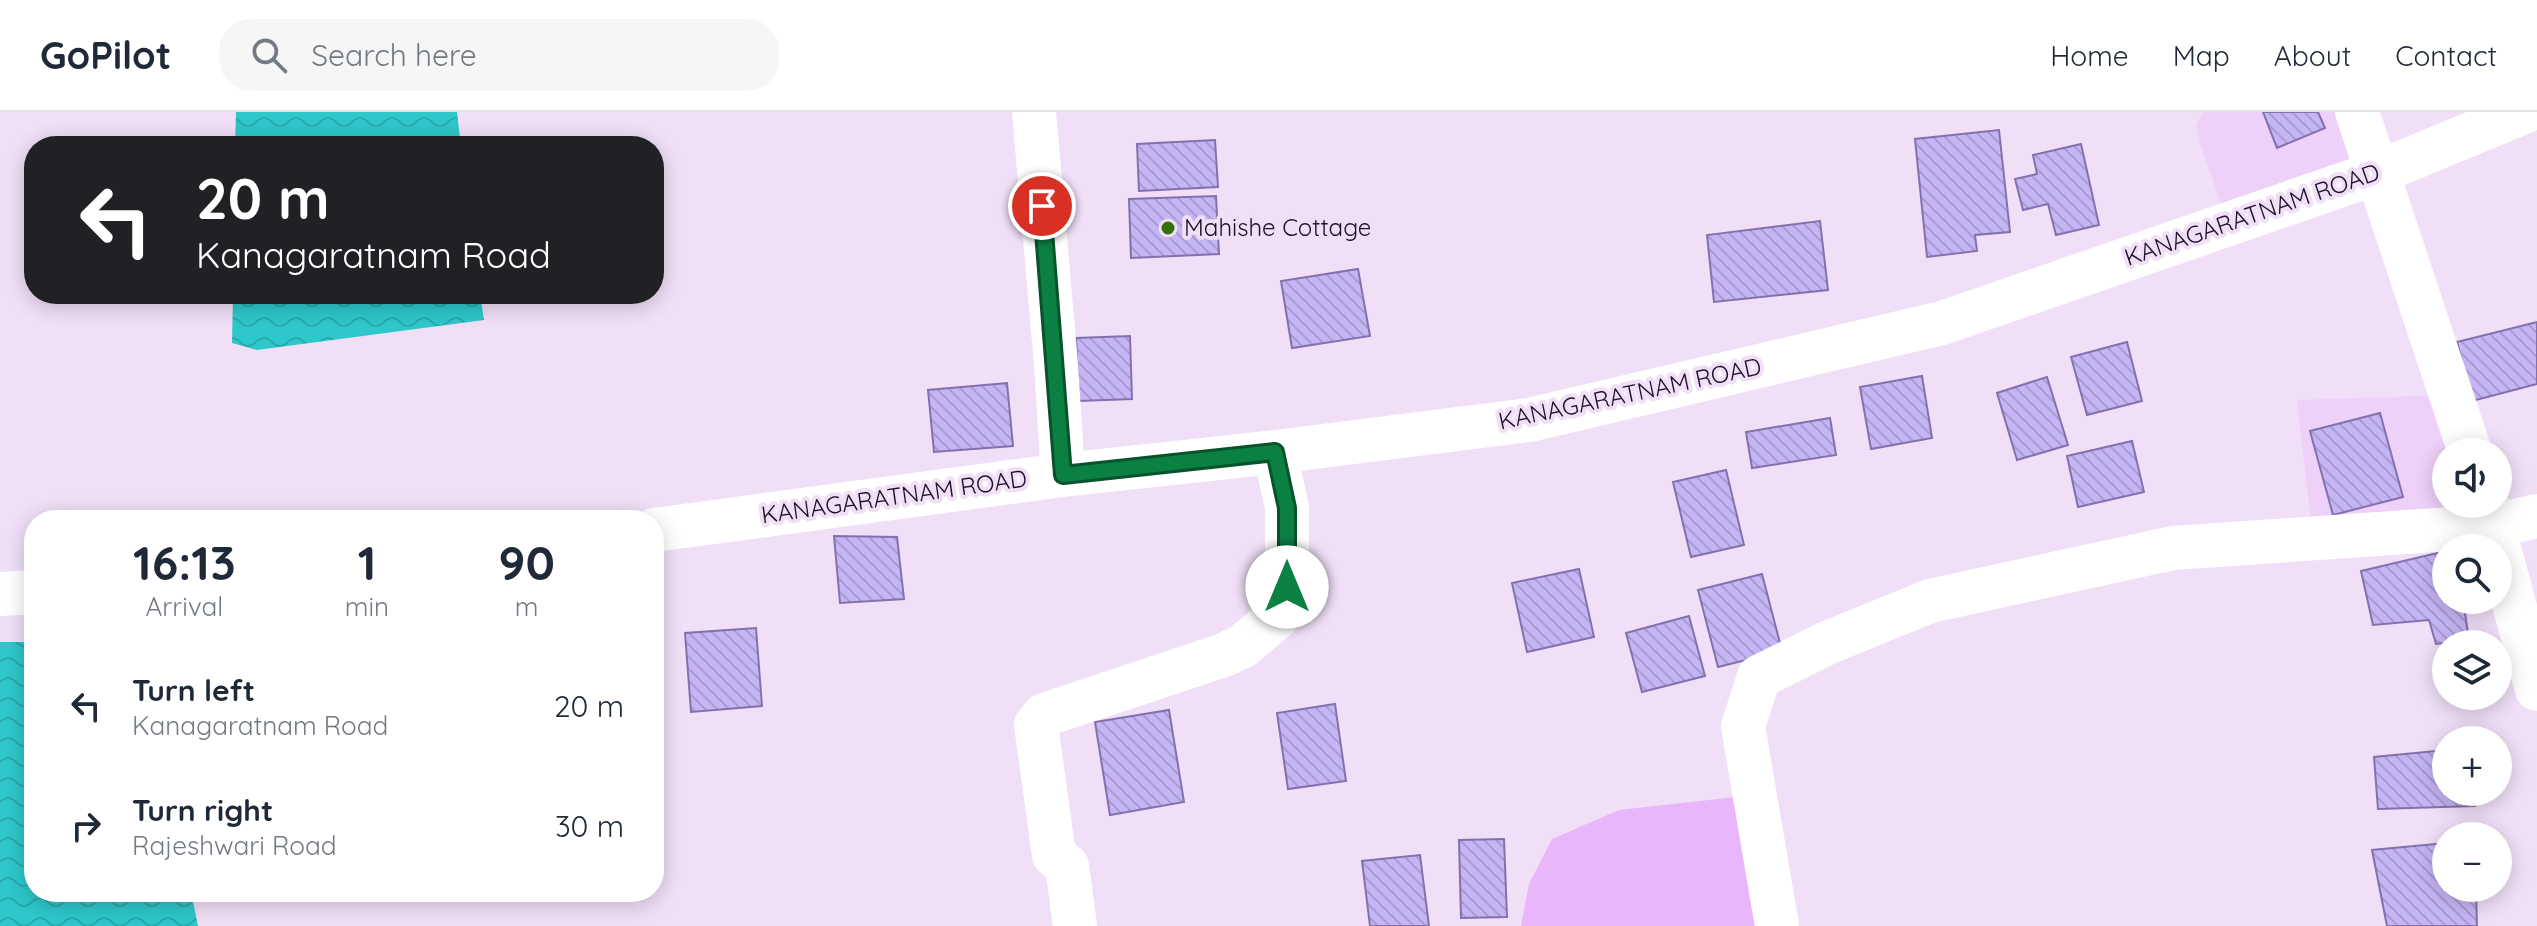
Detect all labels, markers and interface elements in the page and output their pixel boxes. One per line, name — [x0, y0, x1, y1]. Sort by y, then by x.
search box — [219, 19, 779, 91]
text: GoPilot — [40, 31, 171, 79]
icon: search — [247, 33, 291, 77]
text: Search here — [311, 36, 477, 74]
text: Home — [2050, 38, 2129, 73]
text: Map — [2173, 38, 2230, 73]
text: About — [2274, 38, 2351, 73]
text: Contact — [2395, 38, 2497, 73]
street label: KANAGARATNAM ROAD — [2120, 156, 2383, 272]
text: 20 m — [196, 163, 330, 233]
icon: left — [64, 168, 168, 272]
pin — [1008, 172, 1076, 240]
icon: arrive — [1020, 184, 1064, 228]
place label: Mahishe Cottage — [1184, 212, 1371, 242]
marker: Mahishe Cottage — [1159, 219, 1177, 237]
text: Kanagaratnam Road — [196, 232, 551, 277]
street label: KANAGARATNAM ROAD — [1496, 350, 1764, 436]
map controls — [2432, 438, 2512, 902]
button: sound — [2432, 438, 2512, 518]
street label: KANAGARATNAM ROAD — [759, 463, 1029, 530]
text: 16:13 — [133, 532, 236, 592]
text: 1 — [358, 532, 376, 592]
text: 90 — [498, 532, 555, 592]
button: search — [2432, 534, 2512, 614]
position arrow — [1245, 545, 1329, 629]
text: Arrival — [145, 590, 223, 623]
text: min — [345, 590, 389, 623]
text: m — [515, 590, 538, 623]
button: layers — [2432, 630, 2512, 710]
text: Turn left — [132, 671, 255, 709]
icon: left — [64, 684, 108, 728]
text: 20 m — [554, 687, 624, 725]
text: Kanagaratnam Road — [132, 709, 388, 742]
button: + — [2432, 726, 2512, 806]
text: Turn right — [132, 791, 273, 829]
icon: right — [64, 804, 108, 848]
text: 30 m — [555, 807, 624, 845]
button: − — [2432, 822, 2512, 902]
text: Rajeshwari Road — [132, 829, 337, 862]

